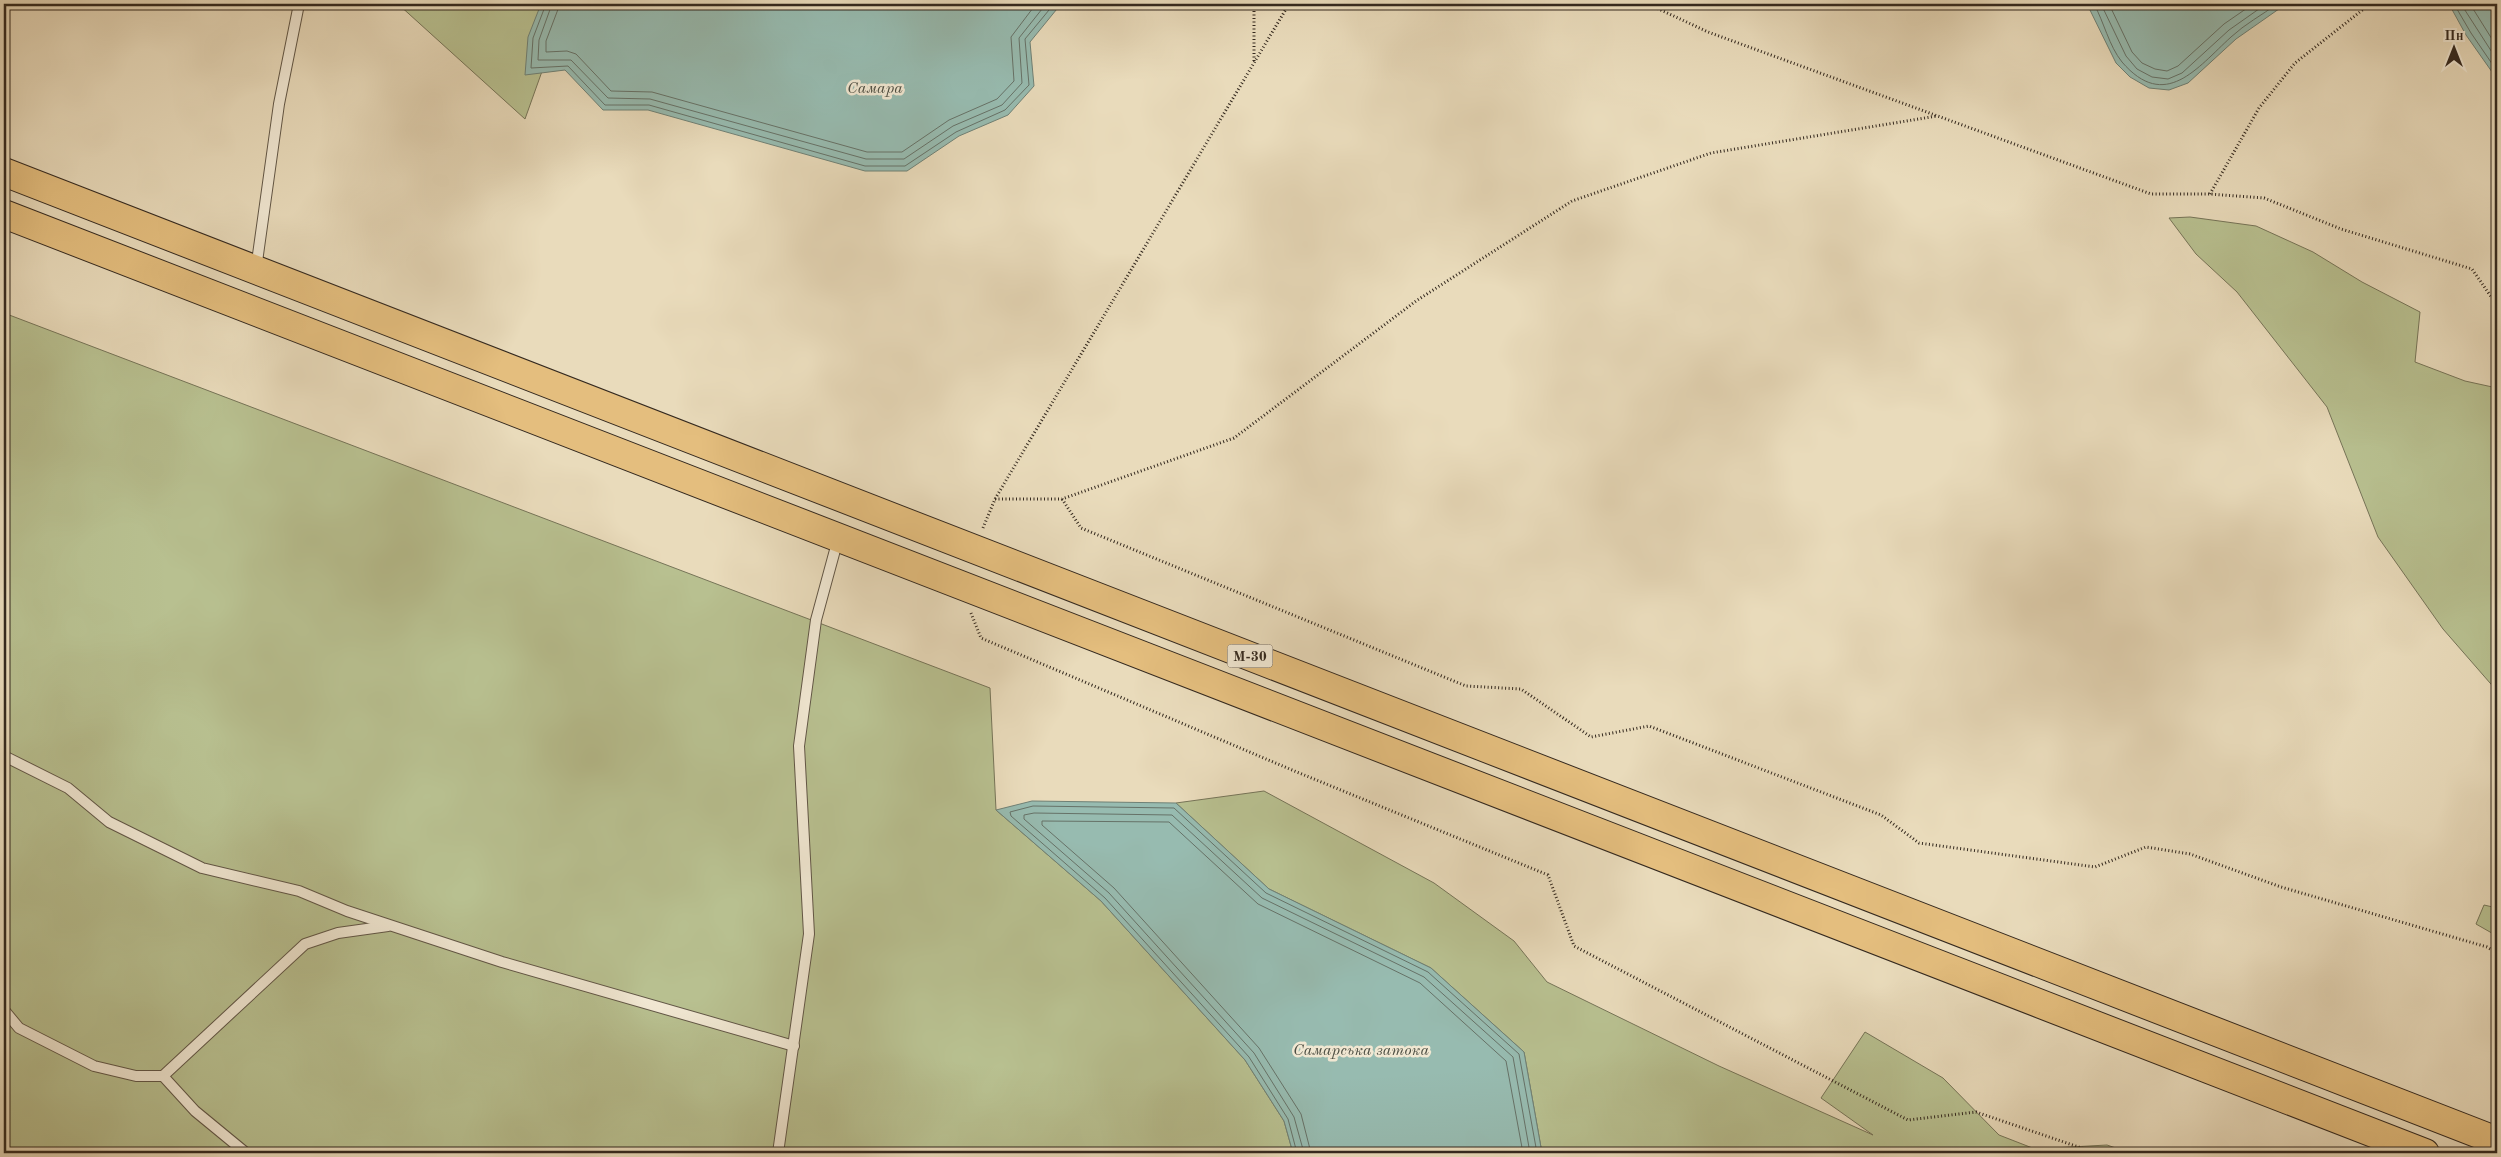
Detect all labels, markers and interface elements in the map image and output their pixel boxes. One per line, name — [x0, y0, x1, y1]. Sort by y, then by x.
north arrow — [2428, 22, 2478, 72]
text: Пн — [2444, 29, 2464, 43]
water label: Самара — [847, 81, 903, 97]
road number: М-30 — [1228, 644, 1272, 668]
water label: Самарська затока — [1293, 1043, 1429, 1059]

